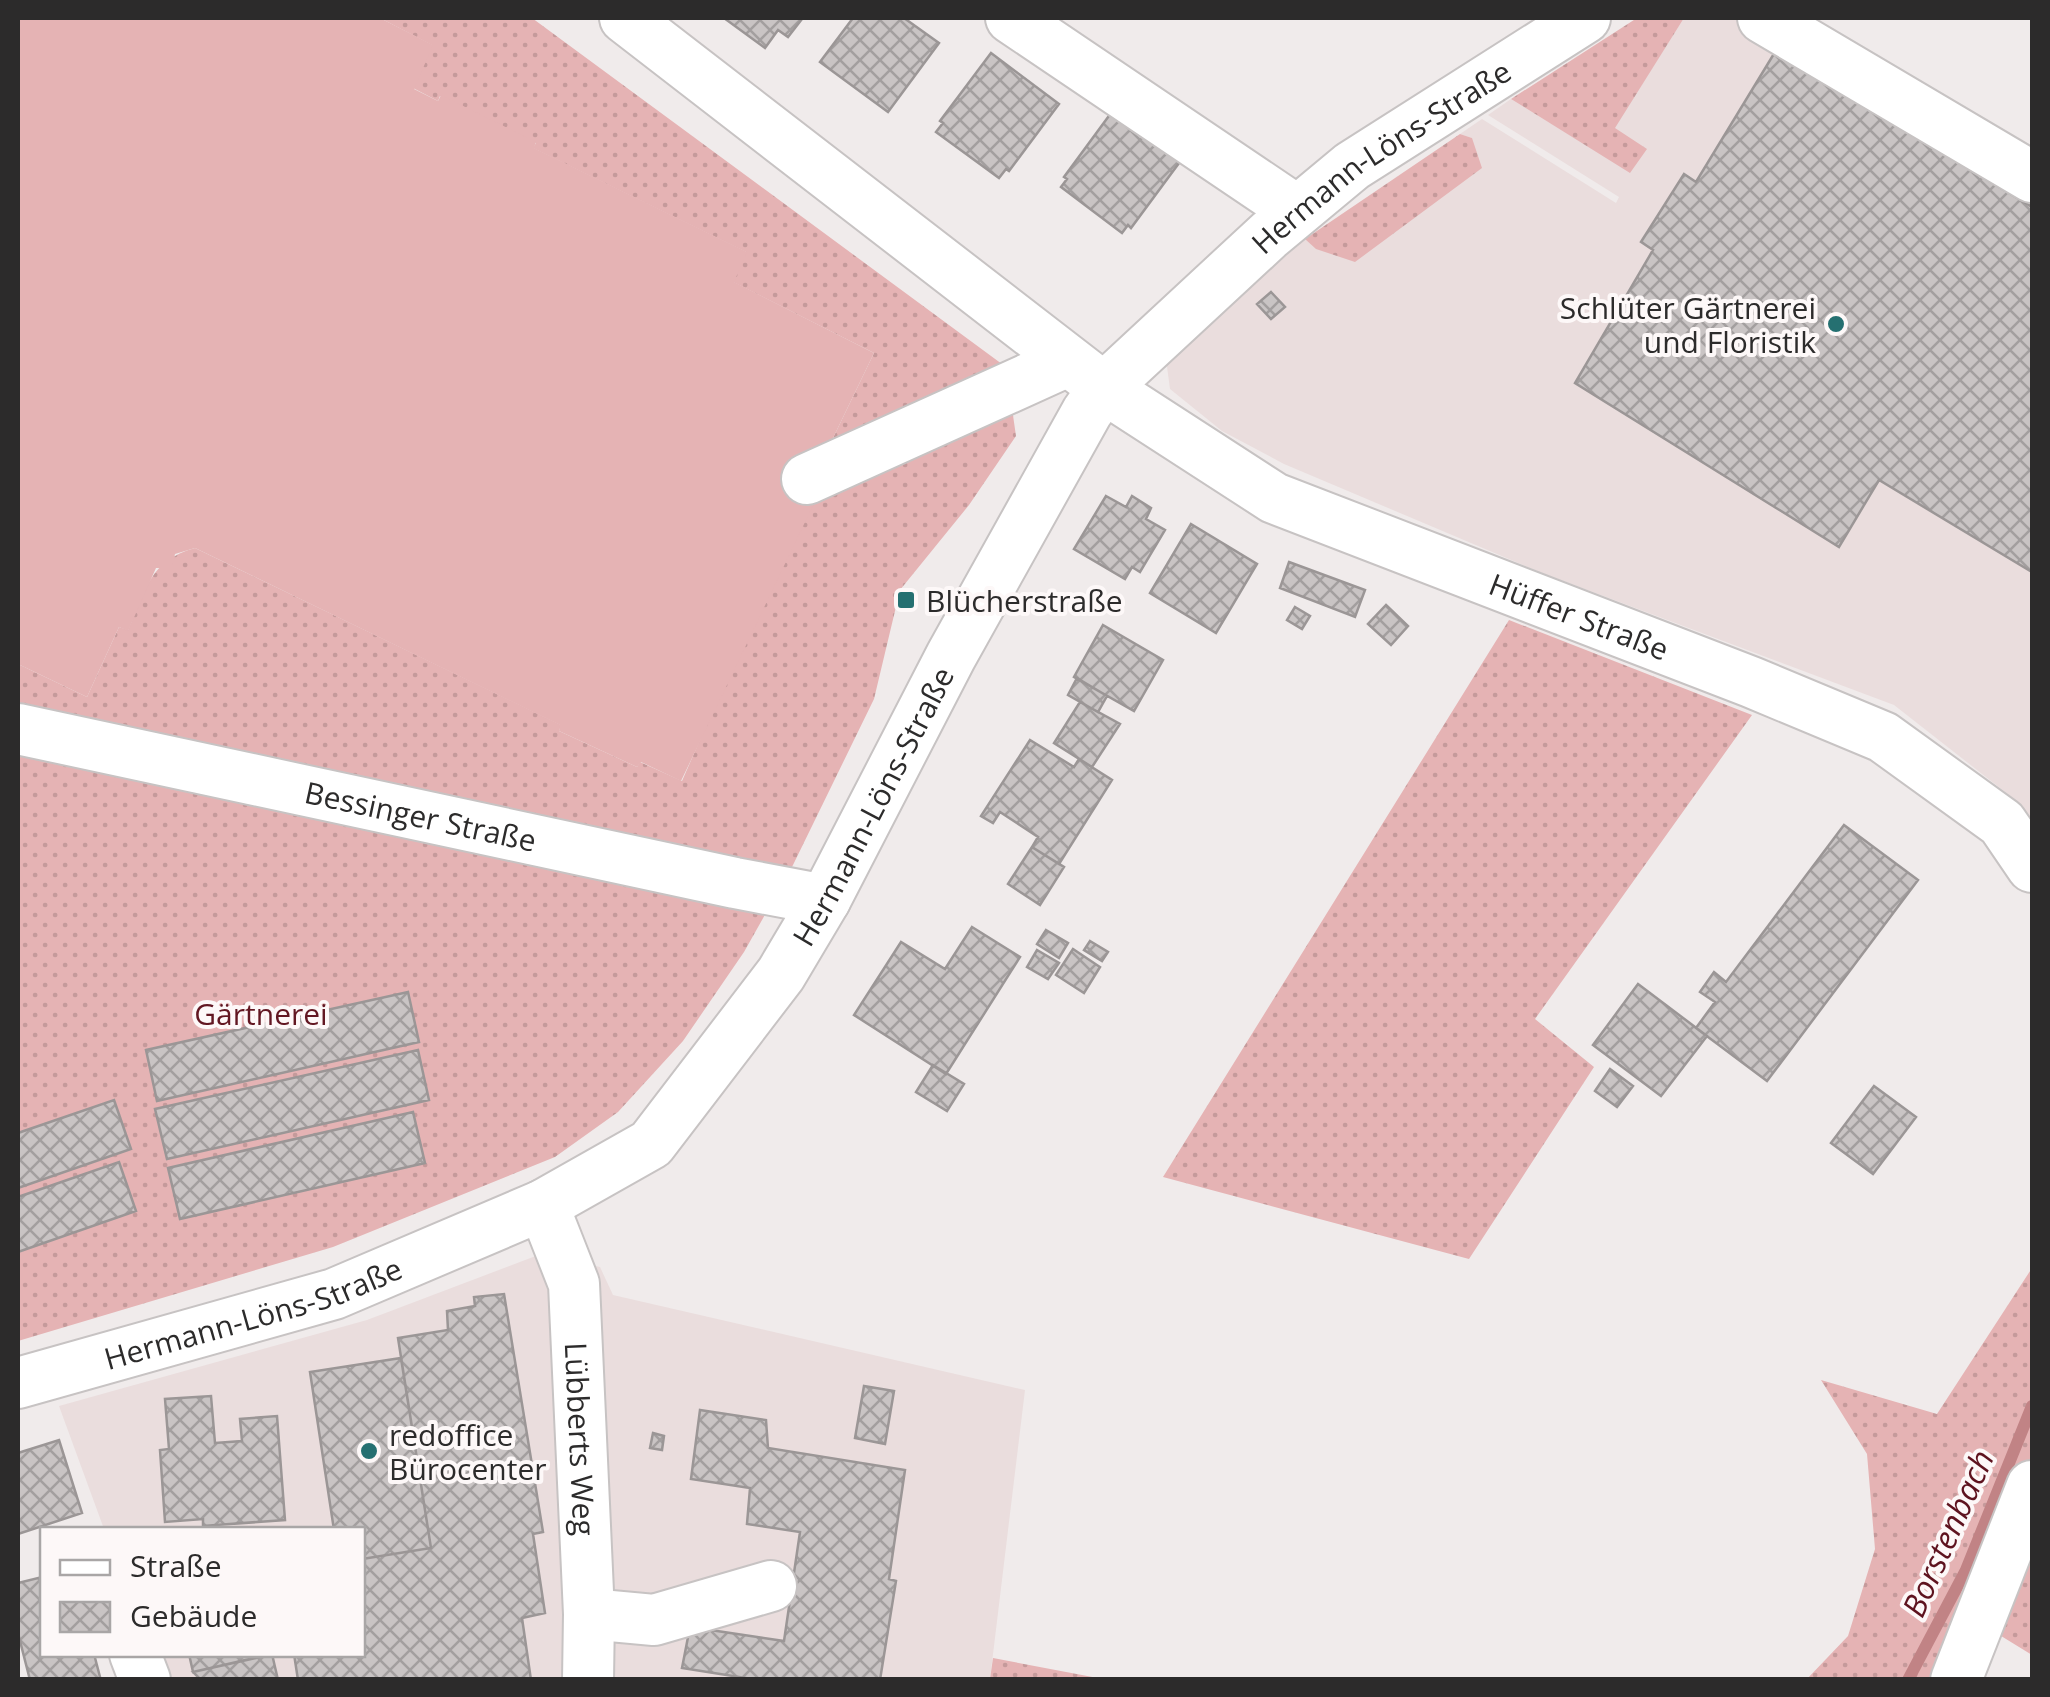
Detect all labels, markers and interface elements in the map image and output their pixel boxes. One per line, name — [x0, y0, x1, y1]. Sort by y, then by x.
street label: Hermann-Löns-Straße — [1242, 50, 1518, 262]
place label: Schlüter Gärtnerei und Floristik — [1560, 287, 1816, 362]
marker: Schlüter Gärtnerei und Floristik — [1825, 313, 1847, 335]
street label: Hüffer Straße — [1484, 563, 1675, 669]
place label: Blücherstraße — [926, 580, 1123, 621]
marker: Blücherstraße — [895, 589, 917, 611]
street label: Hermann-Löns-Straße — [782, 659, 963, 953]
street label: Bessinger Straße — [301, 771, 540, 860]
park label: Gärtnerei — [194, 993, 328, 1034]
street label: Hermann-Löns-Straße — [99, 1247, 408, 1378]
street label: Lübberts Weg — [556, 1341, 606, 1537]
place label: redoffice Bürocenter — [389, 1414, 547, 1489]
marker: redoffice Bürocenter — [358, 1440, 380, 1462]
water label: Borstenbach — [1891, 1443, 2003, 1623]
legend — [40, 1527, 365, 1657]
text: Straße — [130, 1545, 222, 1586]
text: Gebäude — [130, 1595, 257, 1636]

